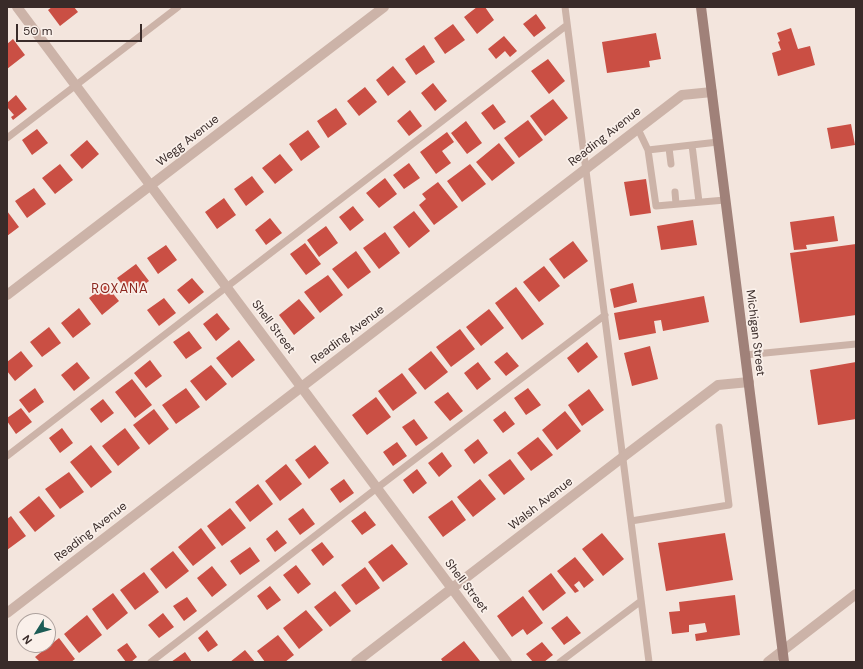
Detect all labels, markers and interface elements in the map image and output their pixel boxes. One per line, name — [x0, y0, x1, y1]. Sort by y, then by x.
scale bar — [18, 16, 144, 42]
text: 50 m — [23, 23, 52, 39]
street label: Reading Avenue — [566, 104, 644, 170]
street label: Wegg Avenue — [154, 112, 222, 170]
district label: ROXANA — [91, 282, 149, 298]
street label: Michigan Street — [743, 289, 767, 377]
street label: Shell Street — [248, 297, 298, 357]
street label: Reading Avenue — [308, 303, 388, 367]
street label: Walsh Avenue — [506, 475, 576, 533]
street label: Reading Avenue — [52, 499, 130, 565]
street label: Shell Street — [441, 556, 491, 616]
north arrow — [16, 613, 56, 653]
text: N — [19, 632, 35, 647]

